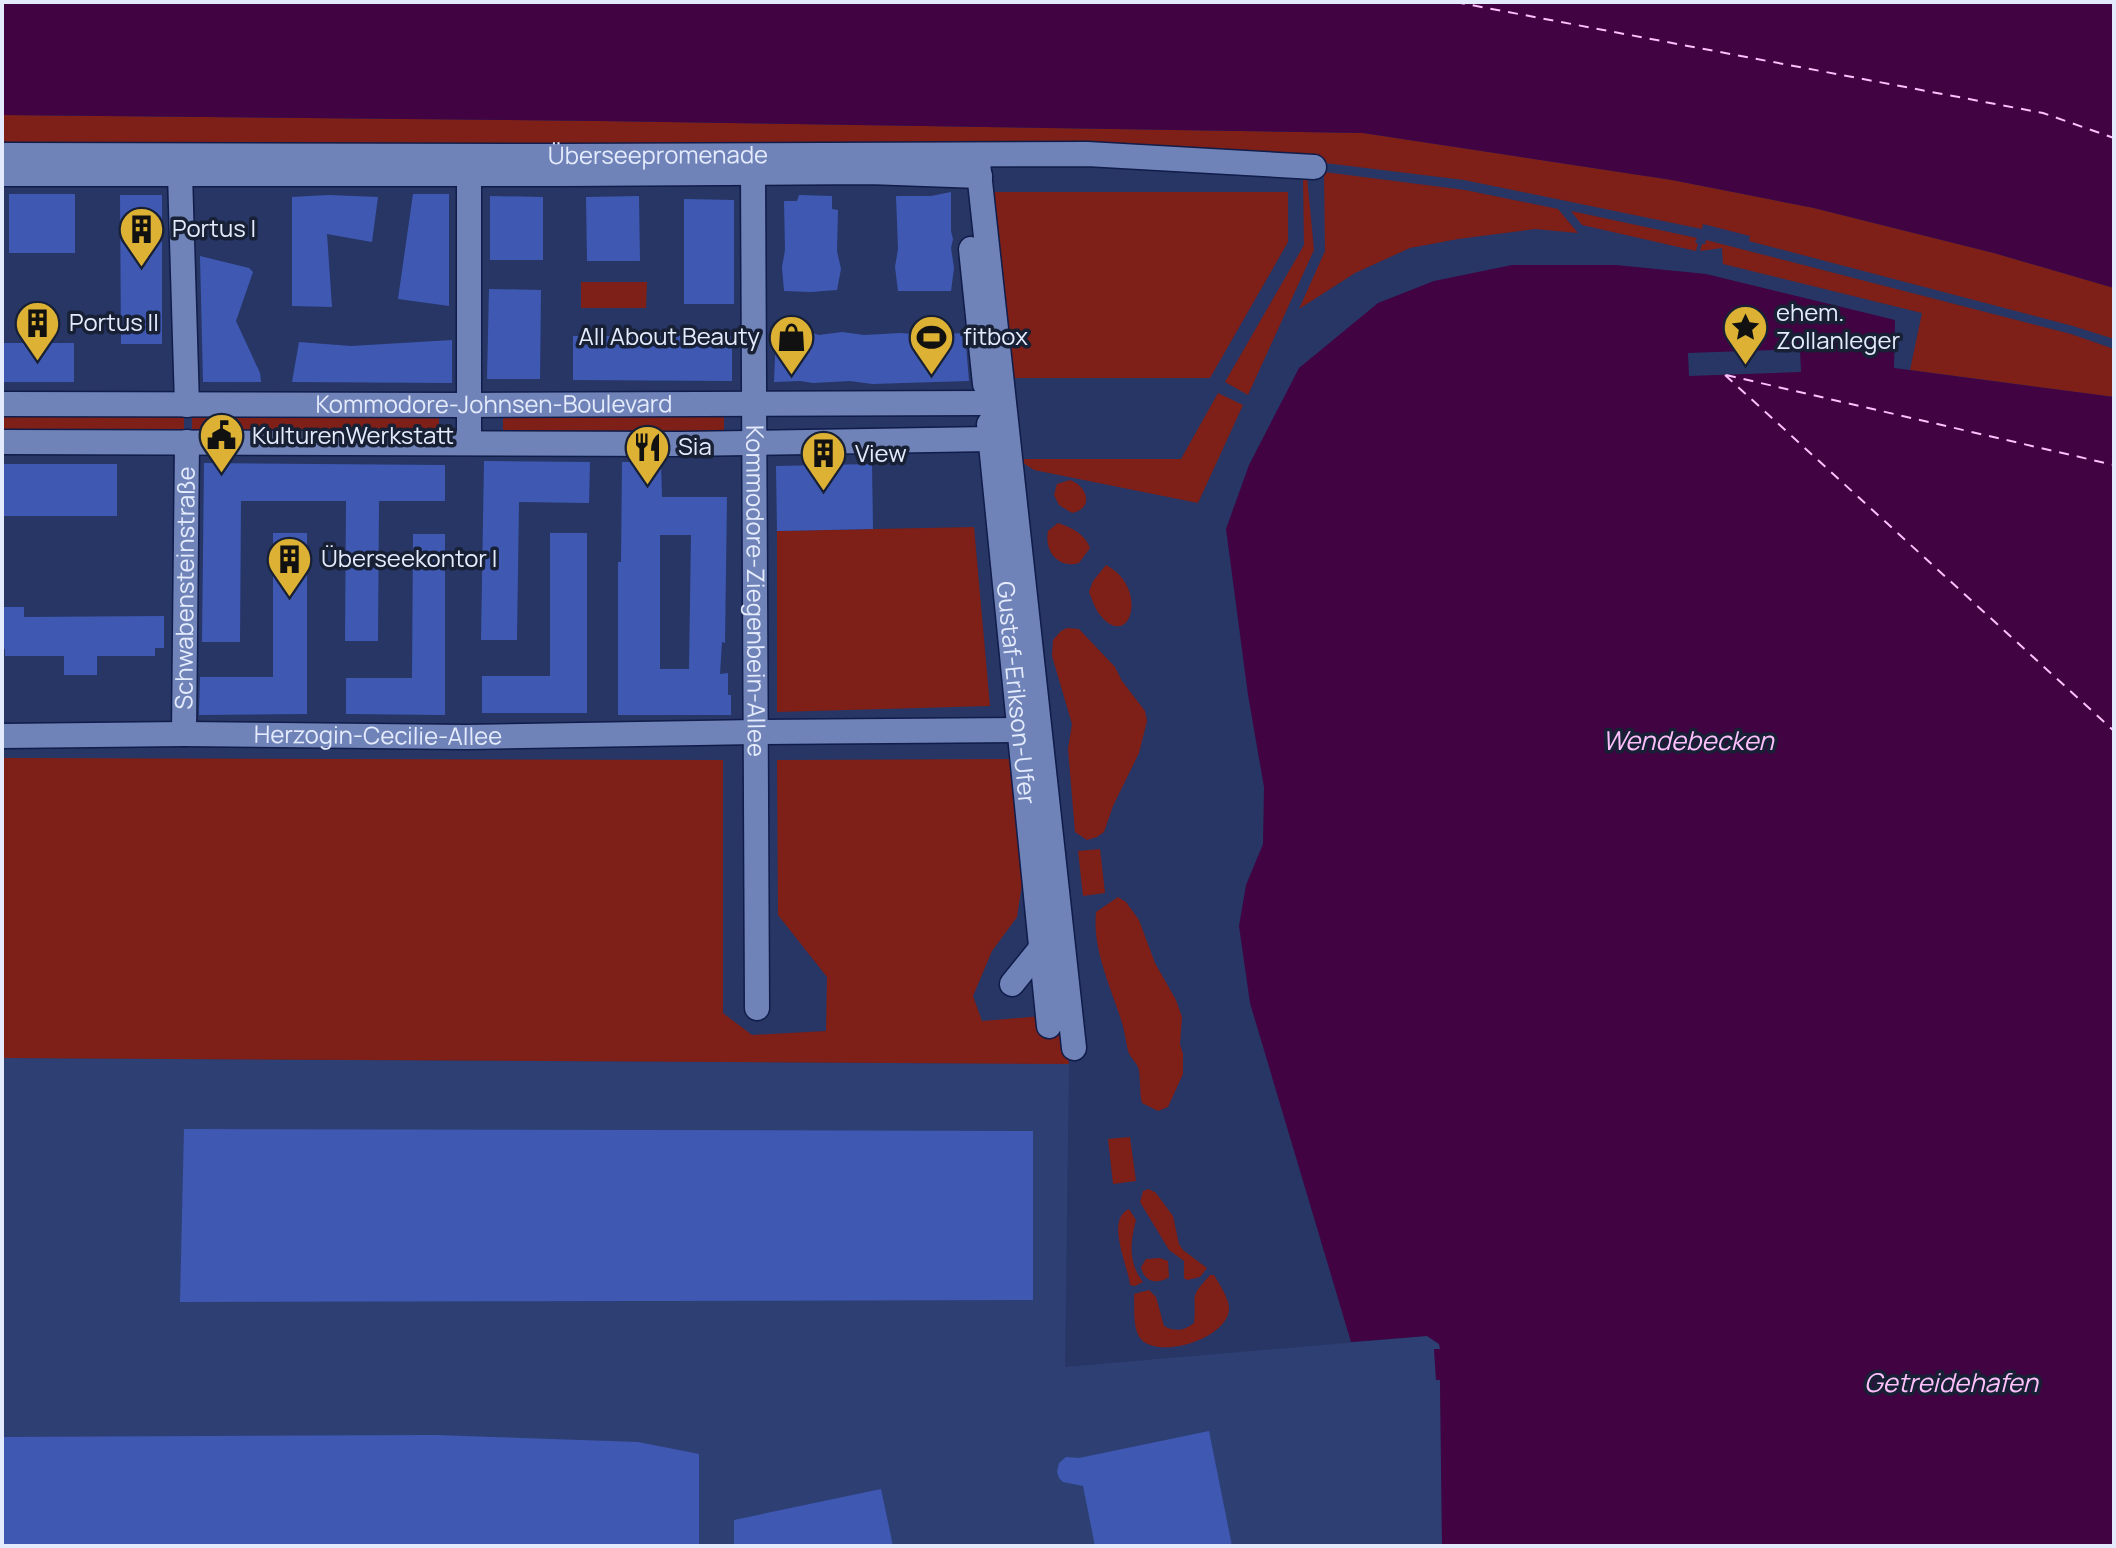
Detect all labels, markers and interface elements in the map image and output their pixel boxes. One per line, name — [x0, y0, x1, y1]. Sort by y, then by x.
street label: Überseepromenade — [548, 137, 768, 171]
building icon: Portus I — [117, 205, 165, 268]
place label: Portus I — [172, 211, 256, 244]
place label: ehem. Zollanleger — [1776, 295, 1901, 356]
building icon: Portus II — [14, 299, 62, 362]
place icon: ehem. Zollanleger — [1721, 303, 1769, 366]
place label: Portus II — [69, 305, 159, 338]
shop icon: All About Beauty — [767, 313, 815, 376]
sports icon: fitbox — [908, 313, 956, 376]
place label: All About Beauty — [579, 319, 760, 352]
place label: fitbox — [963, 319, 1028, 352]
street label: Kommodore-Johnsen-Boulevard — [315, 386, 673, 420]
public building icon: KulturenWerkstatt — [197, 412, 245, 475]
place label: KulturenWerkstatt — [252, 418, 454, 451]
restaurant icon: Sia — [623, 423, 671, 486]
street label: Kommodore-Ziegenbein-Allee — [739, 425, 774, 757]
place label: Sia — [678, 429, 712, 462]
building icon: View — [800, 430, 848, 493]
place label: View — [855, 436, 907, 469]
street label: Schwabensteinstraße — [166, 466, 202, 710]
building icon: Überseekontor I — [266, 535, 314, 598]
place label: Überseekontor I — [321, 541, 497, 574]
street label: Gustaf-Erikson-Ufer — [990, 580, 1045, 806]
street label: Herzogin-Cecilie-Allee — [254, 717, 502, 752]
water label: Wendebecken — [1602, 722, 1775, 758]
water label: Getreidehafen — [1864, 1364, 2039, 1400]

